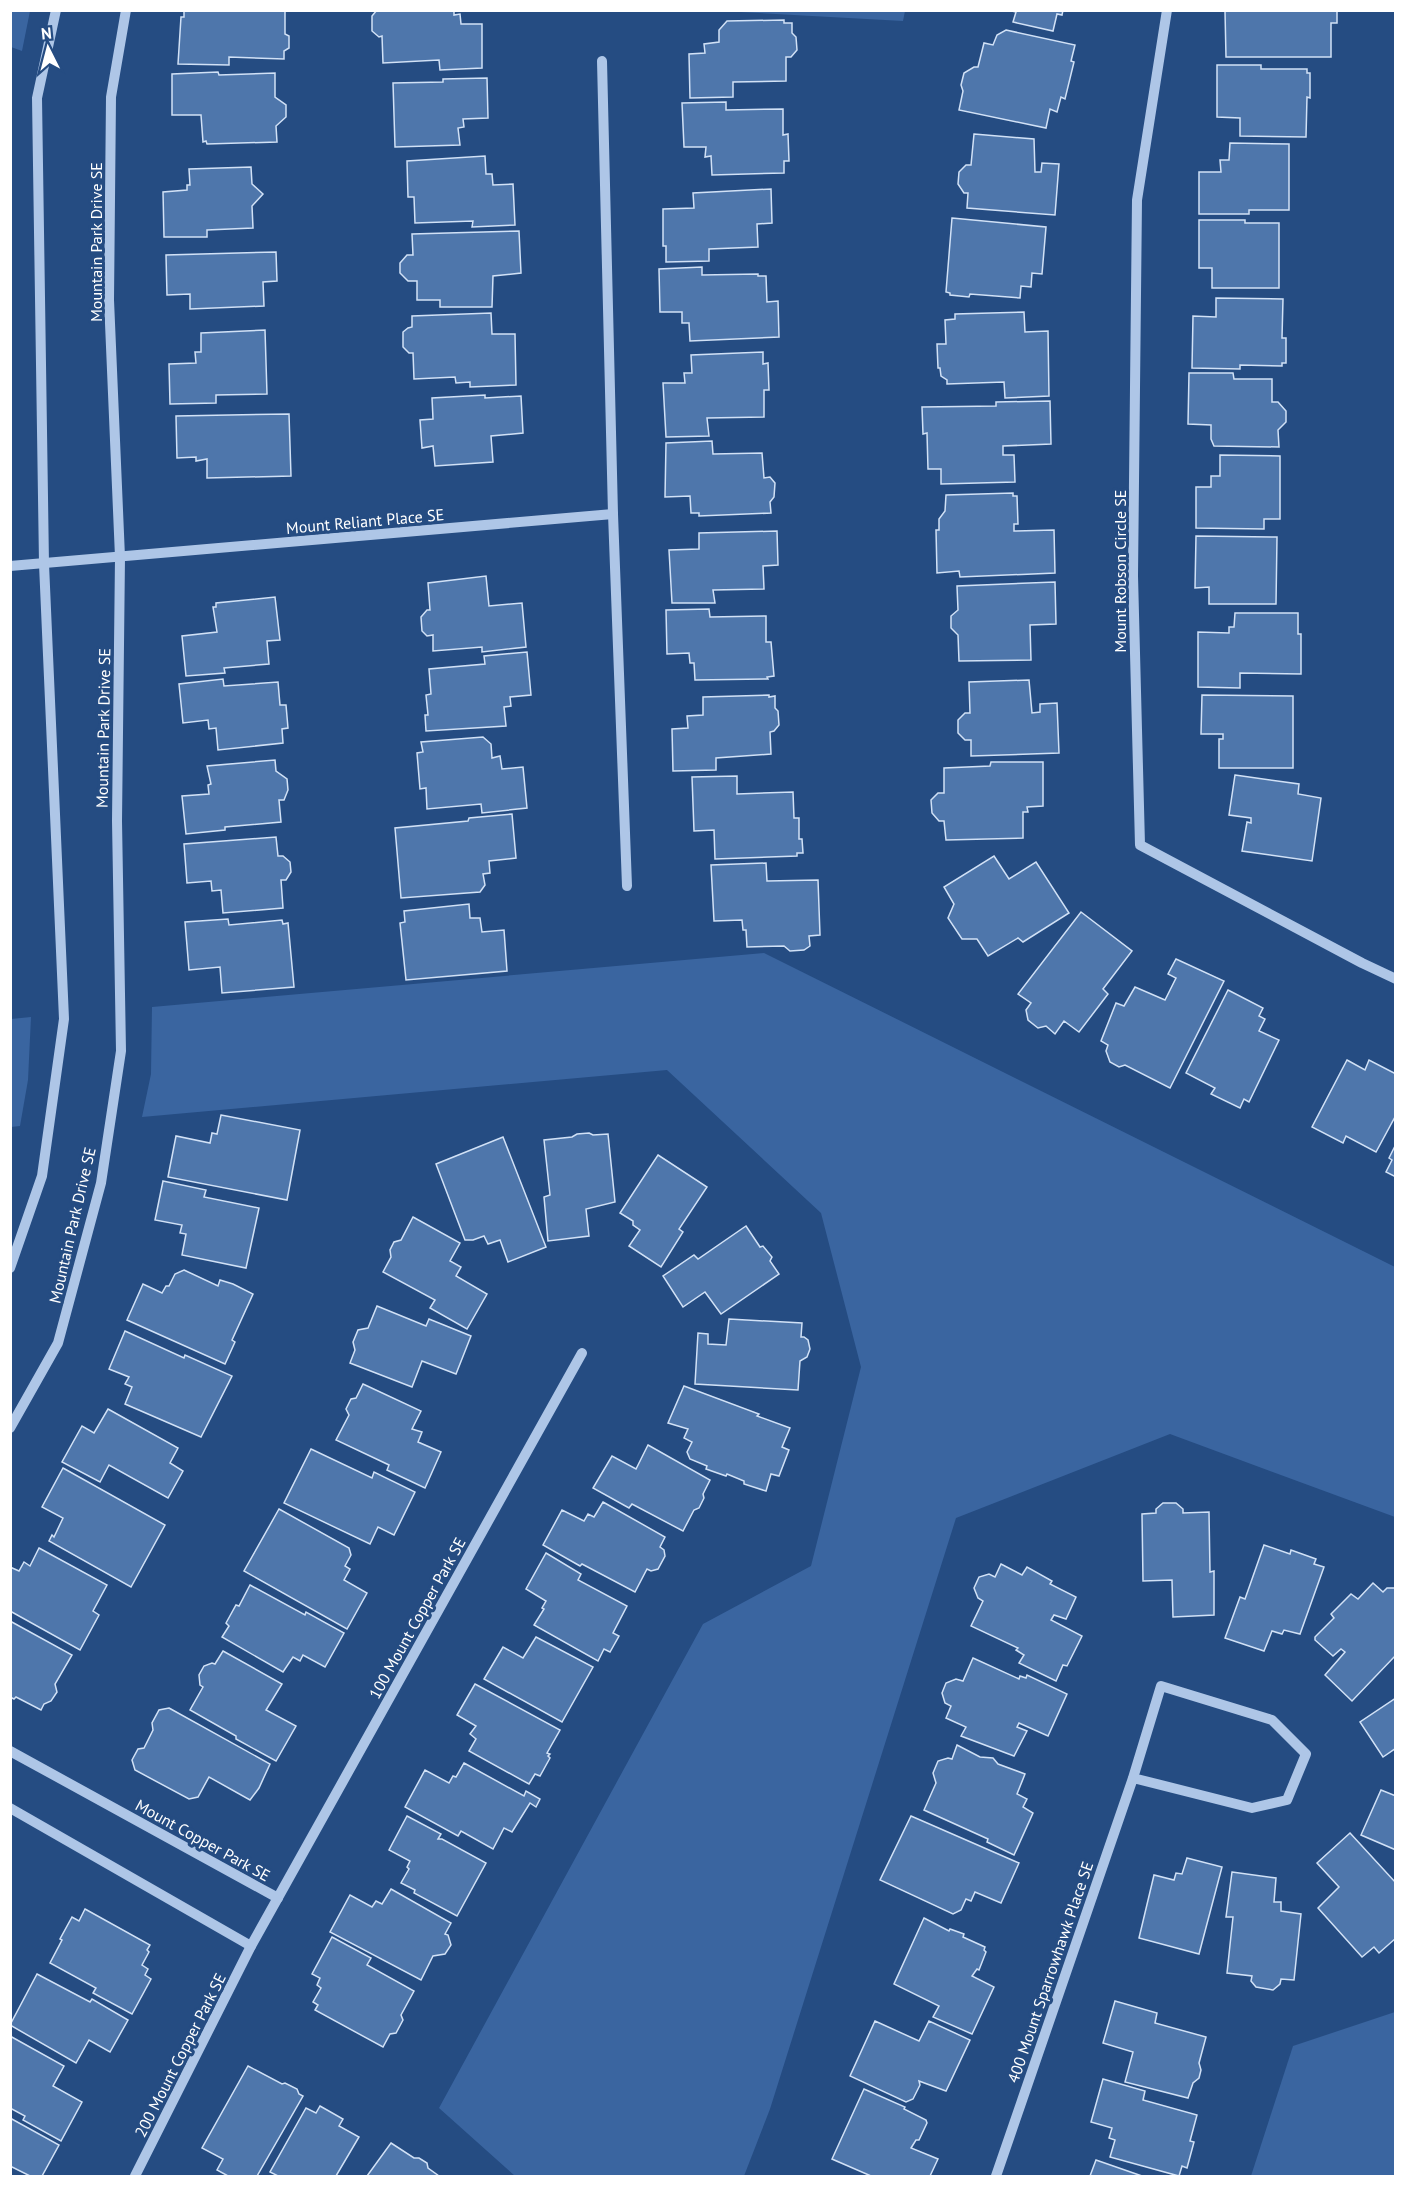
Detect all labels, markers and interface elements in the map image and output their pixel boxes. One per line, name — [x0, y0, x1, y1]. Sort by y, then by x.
north arrow — [18, 18, 78, 78]
text: N — [40, 23, 53, 44]
street label: Mountain Park Drive SE — [86, 162, 106, 322]
street label: Mount Robson Circle SE — [1110, 490, 1130, 652]
street label: Mount Reliant Place SE — [285, 504, 445, 538]
street label: Mountain Park Drive SE — [92, 648, 114, 808]
street label: Mountain Park Drive SE — [44, 1145, 100, 1305]
street label: 100 Mount Copper Park SE — [364, 1534, 470, 1702]
street label: Mount Copper Park SE — [132, 1795, 274, 1885]
street label: 400 Mount Sparrowhawk Place SE — [1003, 1859, 1097, 2085]
street label: 200 Mount Copper Park SE — [130, 1970, 230, 2140]

